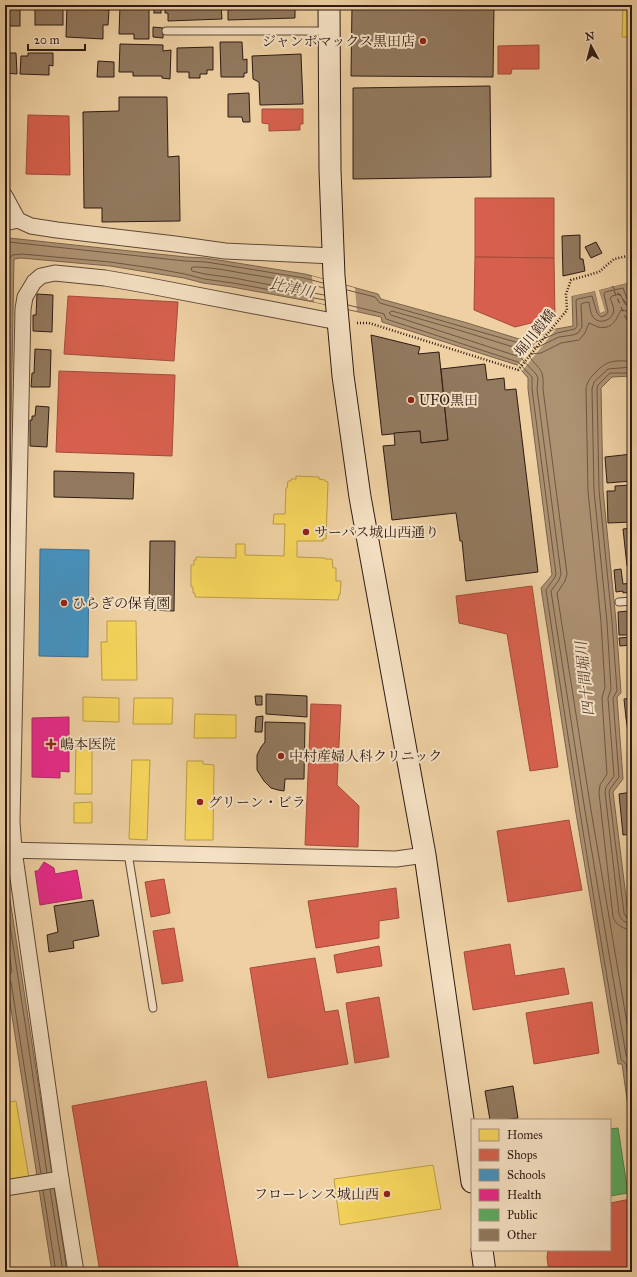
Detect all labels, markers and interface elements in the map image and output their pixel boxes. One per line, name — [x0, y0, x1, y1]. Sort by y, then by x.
scale bar — [28, 26, 85, 52]
north arrow — [571, 26, 611, 66]
text: N — [584, 29, 596, 44]
text: 20 m — [34, 33, 60, 47]
place label: ジャンボマックス黒田店 — [262, 33, 415, 50]
marker: ジャンボマックス黒田店 — [418, 36, 428, 46]
water label: 比津川 — [268, 275, 318, 302]
street label: 堀川鎧橋 — [511, 306, 559, 360]
place label: UFO黒田 — [419, 392, 478, 409]
marker: UFO黒田 — [406, 395, 416, 405]
place label: サーパス城山西通り — [314, 524, 439, 541]
marker: サーパス城山西通り — [301, 527, 311, 537]
place label: ひらぎの保育園 — [72, 595, 170, 612]
marker: ひらぎの保育園 — [59, 598, 69, 608]
water label: 四十間堀川 — [572, 639, 598, 717]
place label: 嶋本医院 — [60, 736, 116, 753]
marker: 嶋本医院 — [45, 738, 57, 750]
place label: 中村産婦人科クリニック — [289, 748, 442, 765]
marker: 中村産婦人科クリニック — [276, 751, 286, 761]
place label: グリーン・ビラ — [208, 794, 306, 811]
marker: グリーン・ビラ — [195, 797, 205, 807]
legend — [471, 1119, 611, 1251]
text: Homes — [507, 1128, 543, 1142]
text: Shops — [507, 1148, 537, 1162]
text: Schools — [507, 1168, 545, 1182]
place label: フローレンス城山西 — [254, 1186, 379, 1203]
text: Health — [507, 1188, 542, 1202]
marker: フローレンス城山西 — [382, 1189, 392, 1199]
text: Public — [507, 1208, 538, 1222]
text: Other — [507, 1228, 537, 1242]

